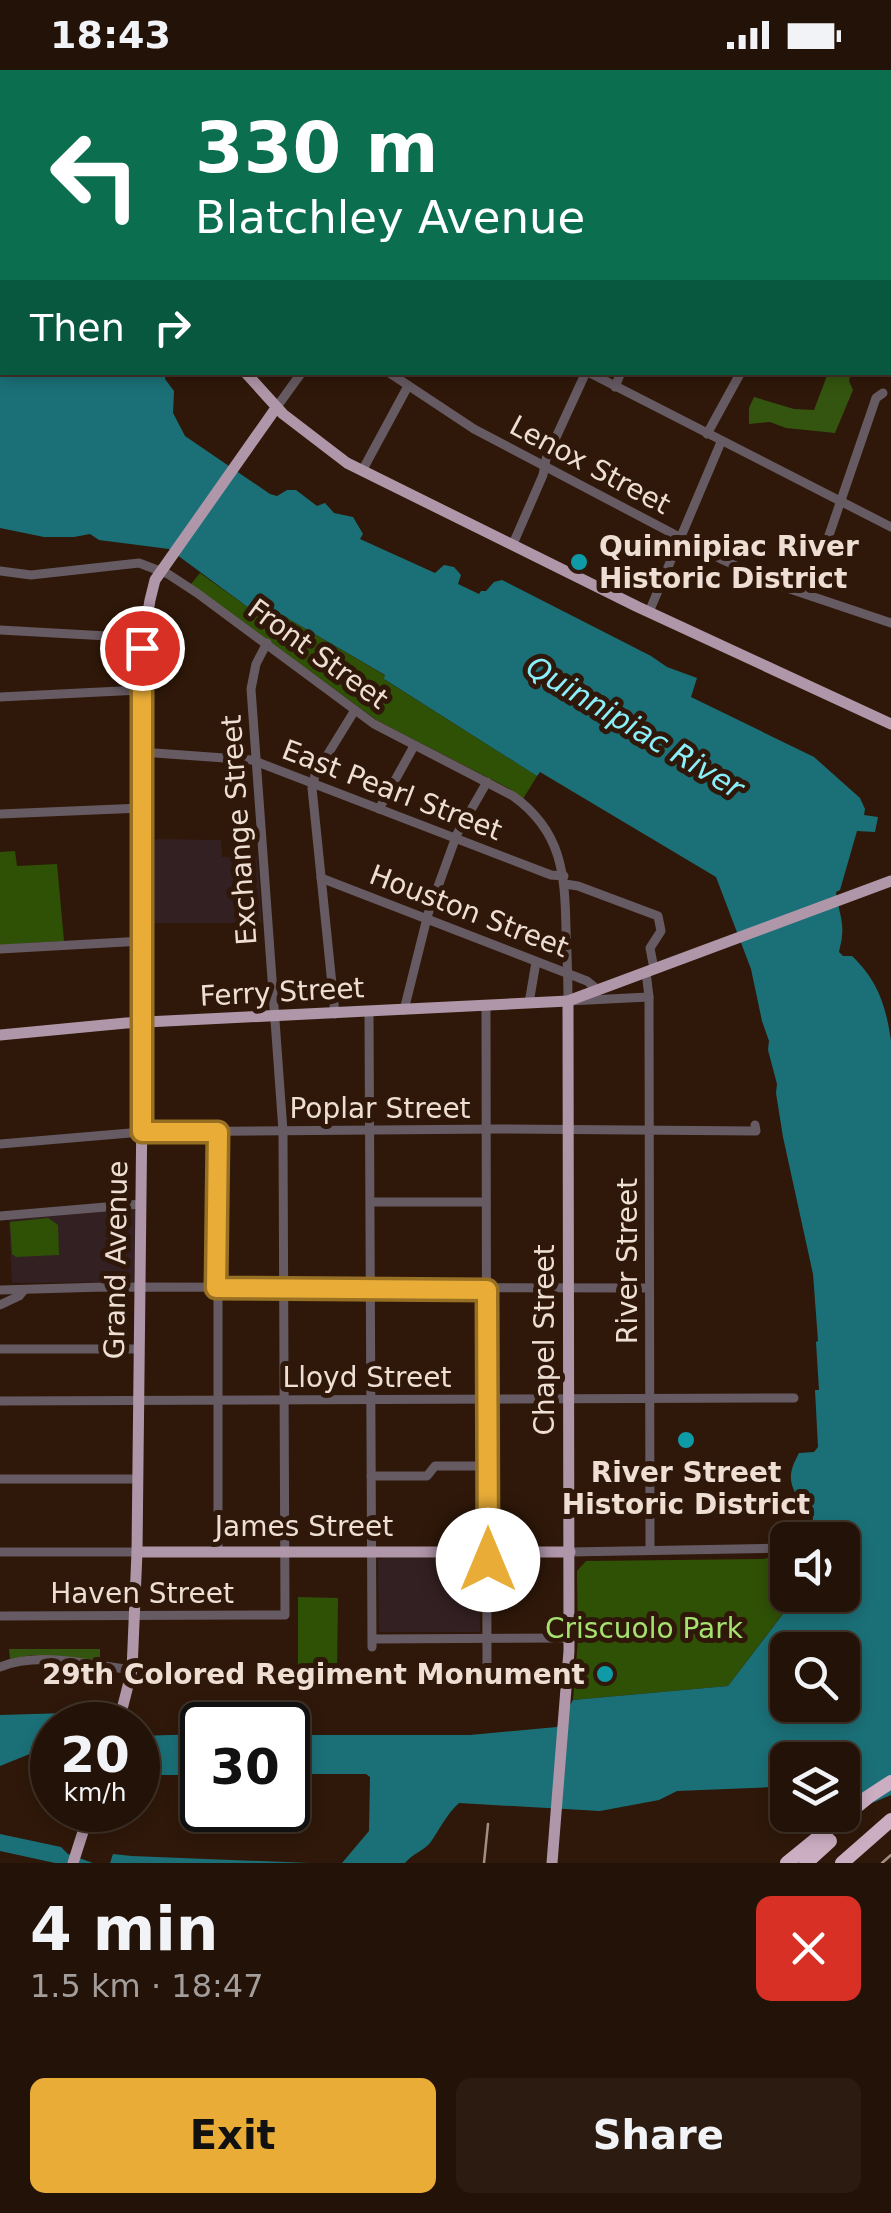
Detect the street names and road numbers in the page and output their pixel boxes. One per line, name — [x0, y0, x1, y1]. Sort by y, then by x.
street label: Lenox Street — [504, 409, 676, 521]
street label: Front Street — [242, 592, 394, 716]
street label: Exchange Street — [214, 714, 264, 946]
street label: East Pearl Street — [277, 733, 507, 847]
street label: Houston Street — [365, 858, 573, 964]
street label: Ferry Street — [199, 971, 365, 1013]
street label: Poplar Street — [289, 1092, 471, 1125]
street label: Grand Avenue — [98, 1160, 134, 1360]
street label: River Street — [611, 1178, 644, 1344]
street label: Chapel Street — [528, 1244, 561, 1436]
street label: Lloyd Street — [283, 1361, 451, 1394]
street label: James Street — [213, 1510, 393, 1543]
street label: Haven Street — [50, 1577, 234, 1610]

